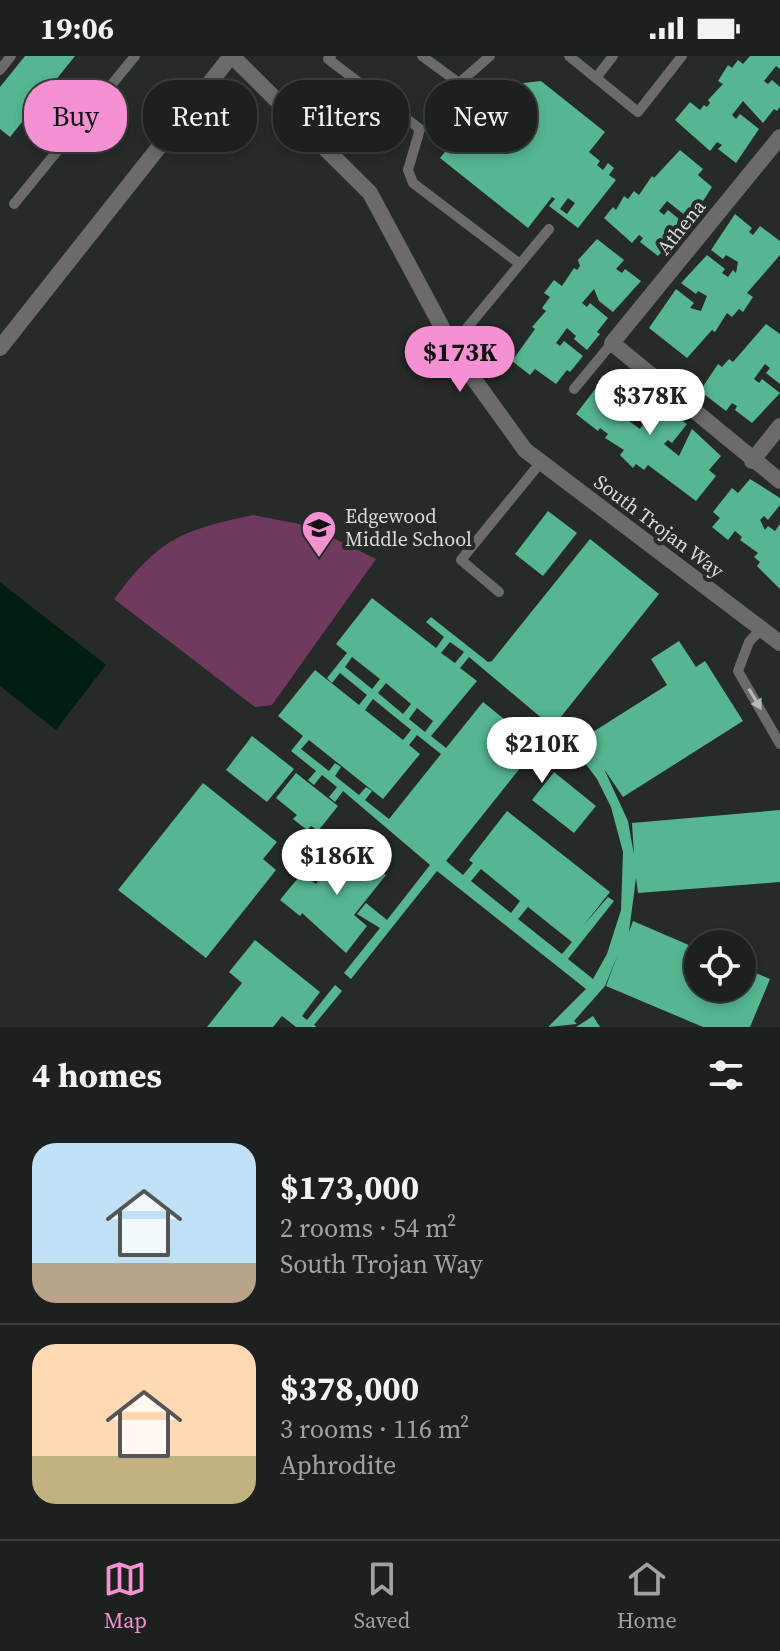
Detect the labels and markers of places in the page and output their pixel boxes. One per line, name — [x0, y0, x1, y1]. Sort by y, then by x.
pin: $173K — [404, 326, 516, 394]
pin: $378K — [594, 369, 706, 437]
place label: Edgewood Middle School — [345, 502, 472, 553]
school or university icon: Edgewood Middle School — [300, 509, 338, 559]
pin: $210K — [486, 717, 598, 785]
pin: $186K — [281, 829, 393, 897]

